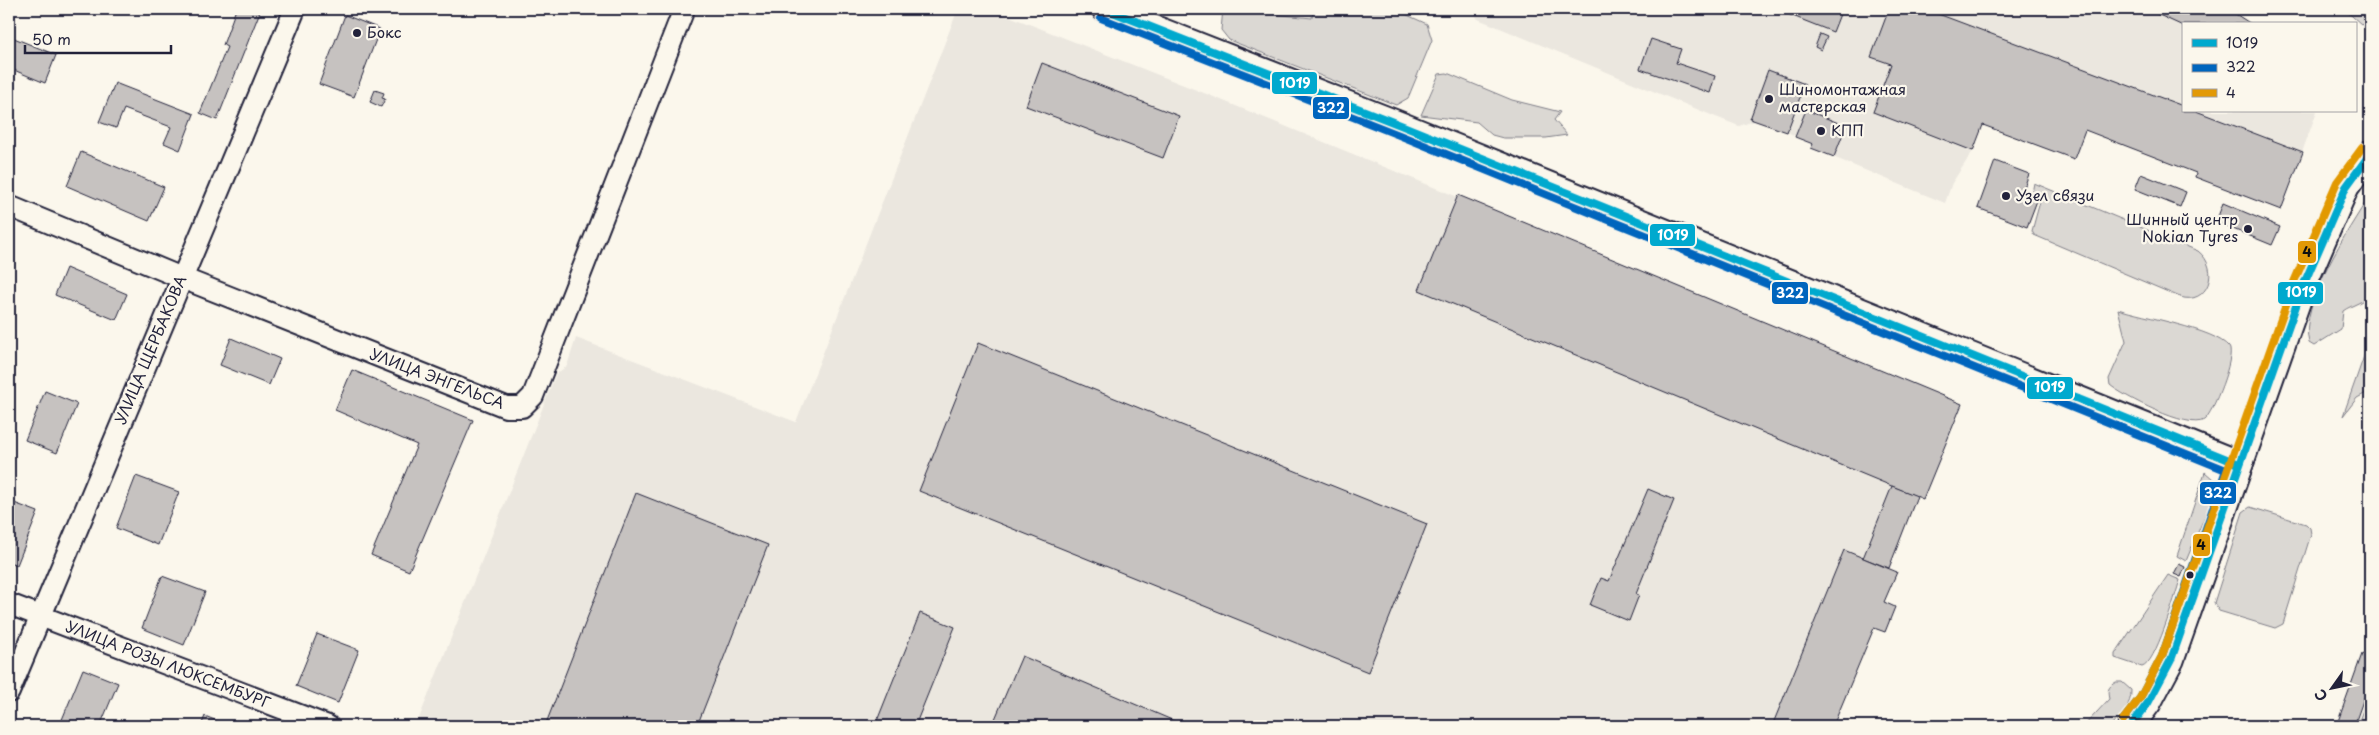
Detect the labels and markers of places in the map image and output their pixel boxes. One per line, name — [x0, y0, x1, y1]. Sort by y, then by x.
place label: Бокс — [367, 20, 402, 43]
marker: Бокс — [351, 27, 363, 39]
place label: Шиномонтажная мастерская — [1779, 77, 1906, 117]
marker: Шиномонтажная мастерская — [1763, 93, 1775, 105]
place label: КПП — [1831, 118, 1864, 141]
marker: КПП — [1815, 125, 1827, 137]
place label: Узел связи — [2016, 183, 2094, 206]
marker: Узел связи — [2000, 190, 2012, 202]
place label: Шинный центр Nokian Tyres — [2126, 207, 2238, 247]
marker: Шинный центр Nokian Tyres — [2242, 223, 2254, 235]
unlabelled marker — [2185, 570, 2195, 580]

